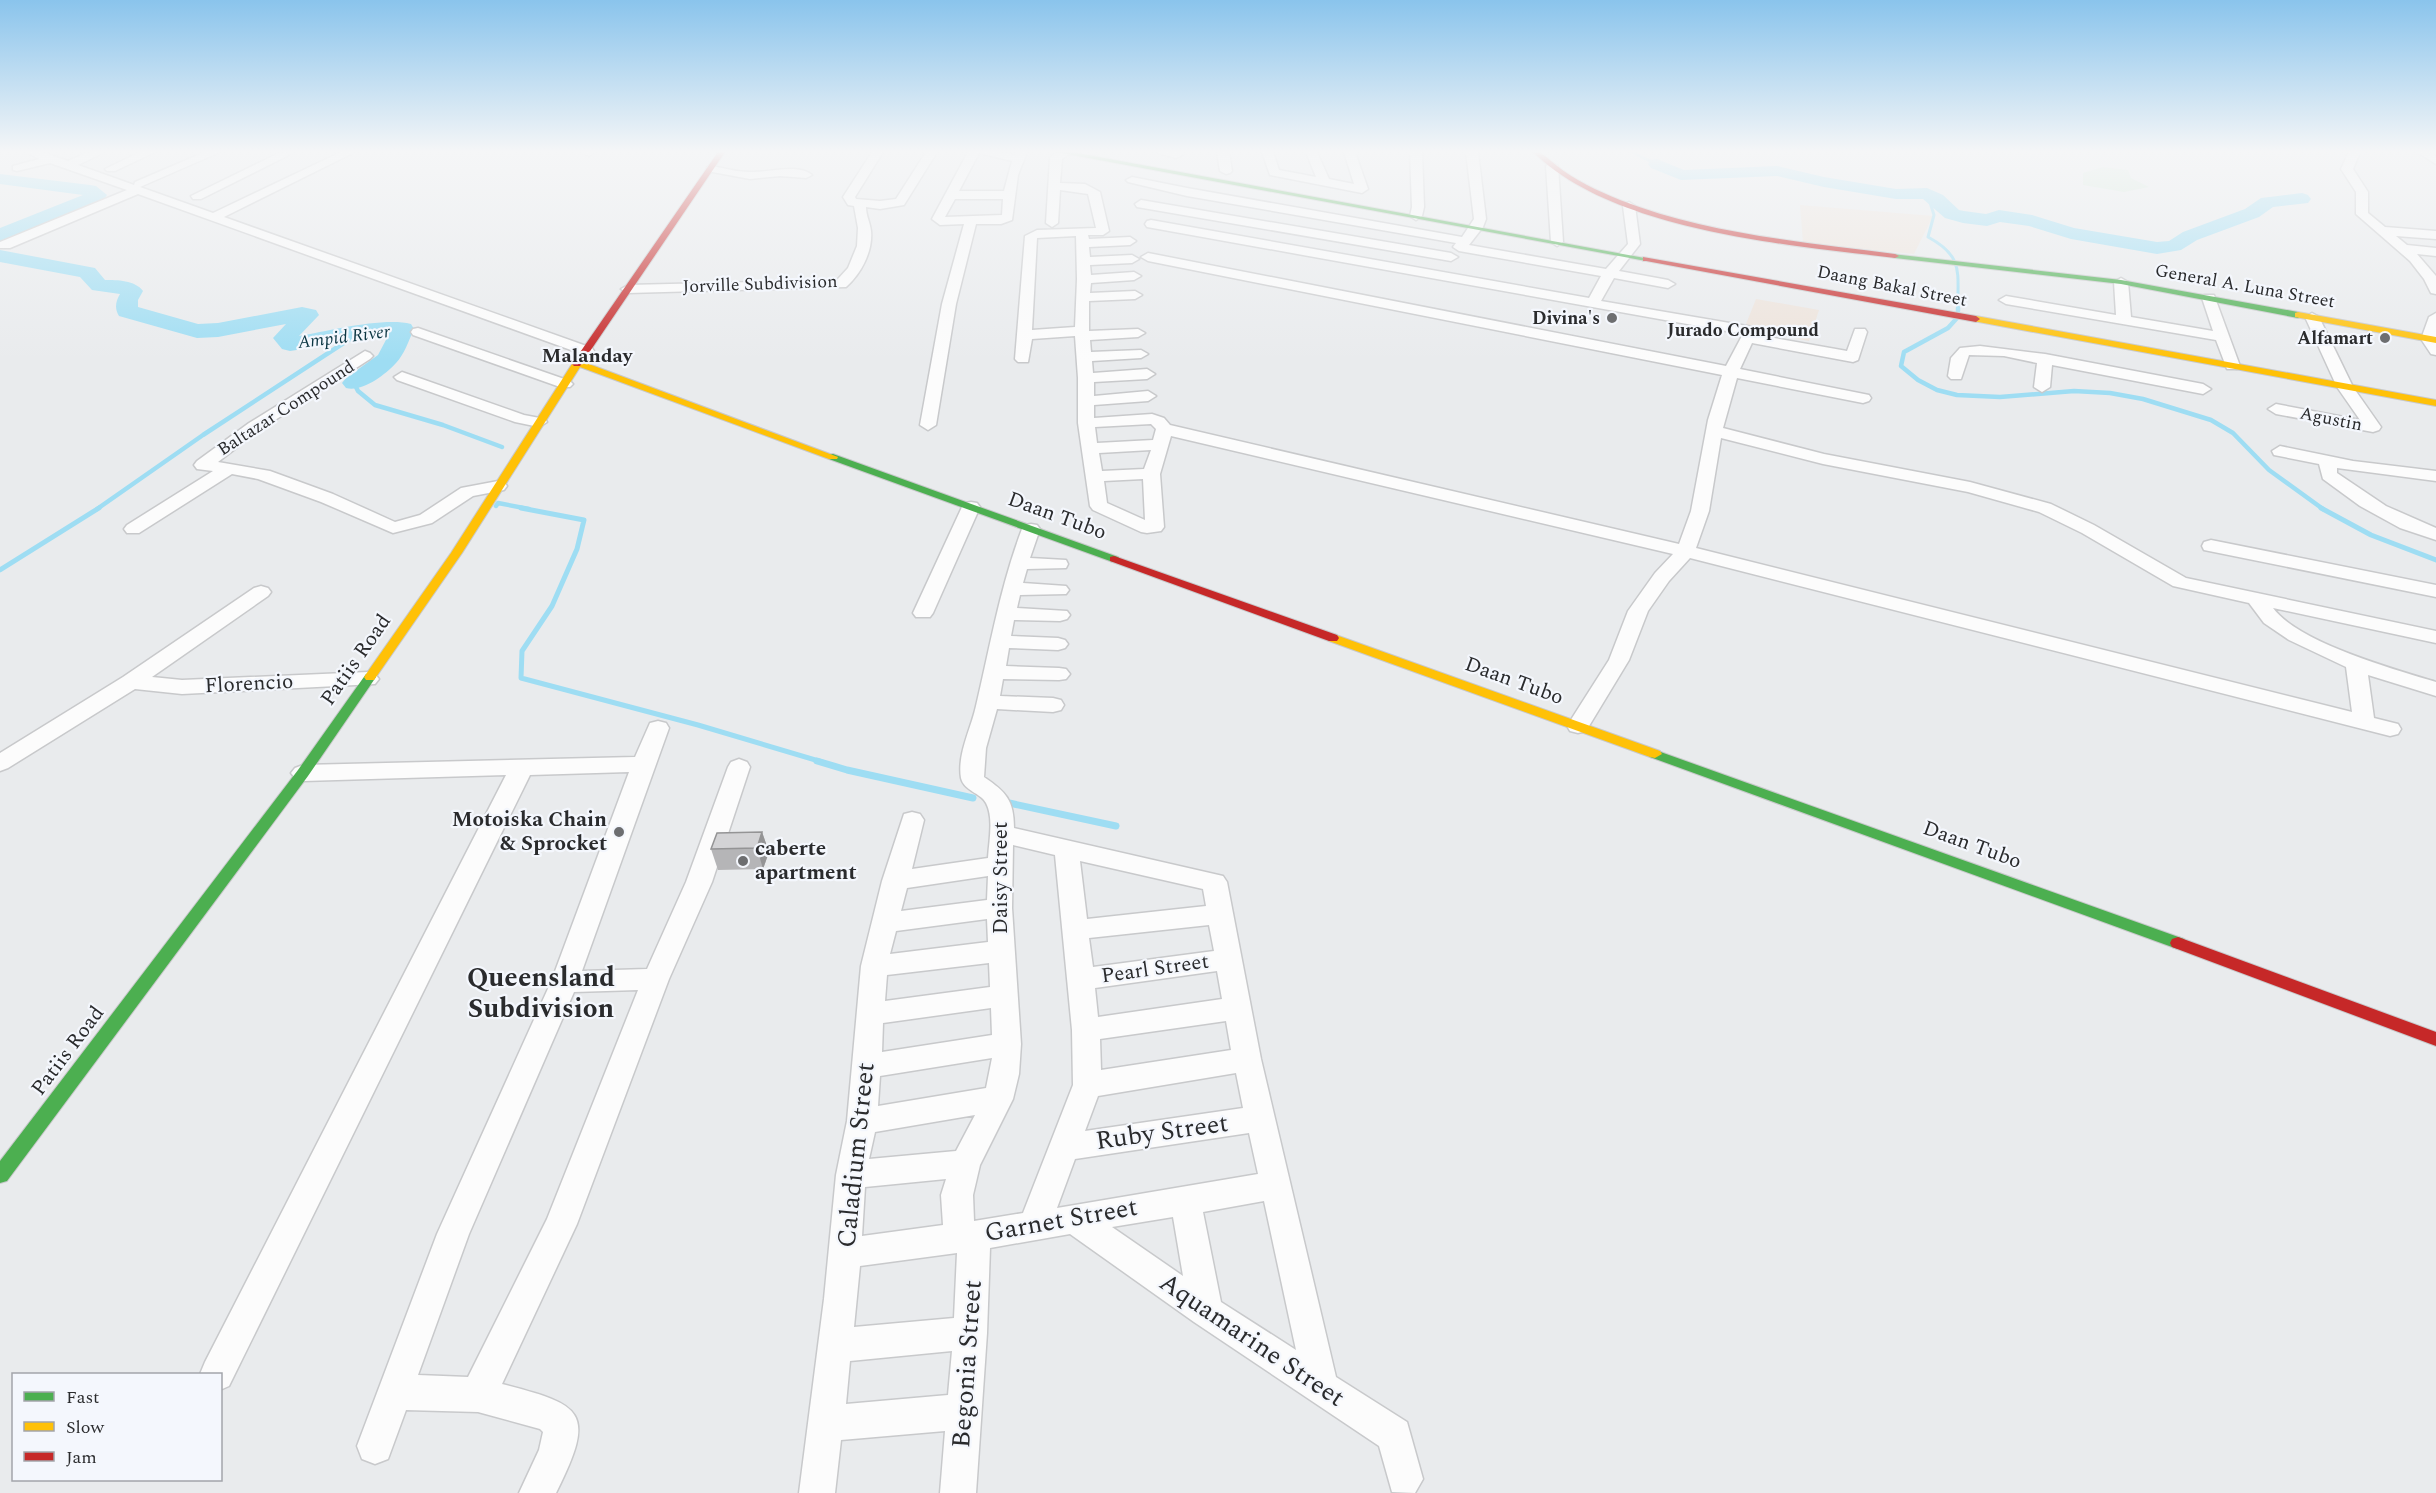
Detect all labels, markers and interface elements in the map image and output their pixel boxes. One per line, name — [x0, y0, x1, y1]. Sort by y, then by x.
street label: General A. Luna Street — [2153, 257, 2337, 315]
street label: Daang Bakal Street — [1815, 258, 1969, 314]
street label: Jorville Subdivision — [682, 268, 838, 300]
place label: Divina's — [1532, 305, 1600, 332]
marker: Divina's — [1605, 311, 1619, 325]
district label: Jurado Compound — [1667, 317, 1819, 344]
water label: Ampid River — [295, 318, 392, 356]
place label: Alfamart — [2297, 325, 2373, 352]
marker: Alfamart — [2378, 331, 2392, 345]
district label: Malanday — [542, 341, 634, 371]
street label: Baltazar Compound — [212, 353, 360, 463]
street label: Agustin — [2297, 400, 2365, 438]
street label: Daan Tubo — [1003, 483, 1111, 549]
street label: Patiis Road — [313, 608, 399, 712]
street label: Daan Tubo — [1460, 648, 1568, 714]
street label: Florencio — [204, 666, 294, 702]
place label: Motoiska Chain & Sprocket — [452, 804, 607, 860]
street label: Daan Tubo — [1918, 812, 2026, 878]
street label: Daisy Street — [985, 822, 1017, 934]
marker: Motoiska Chain & Sprocket — [612, 825, 626, 839]
place label: caberte apartment — [755, 833, 857, 889]
marker: caberte apartment — [736, 854, 750, 868]
street label: Pearl Street — [1099, 946, 1211, 992]
district label: Queensland Subdivision — [467, 957, 615, 1030]
street label: Patiis Road — [23, 999, 113, 1103]
street label: Caladium Street — [826, 1060, 886, 1250]
street label: Ruby Street — [1093, 1103, 1231, 1161]
street label: Garnet Street — [981, 1187, 1141, 1253]
street label: Aquamarine Street — [1151, 1263, 1353, 1417]
street label: Begonia Street — [941, 1279, 993, 1449]
legend — [12, 1373, 222, 1481]
text: Fast — [66, 1384, 99, 1411]
text: Slow — [66, 1414, 105, 1441]
text: Jam — [66, 1444, 97, 1471]

